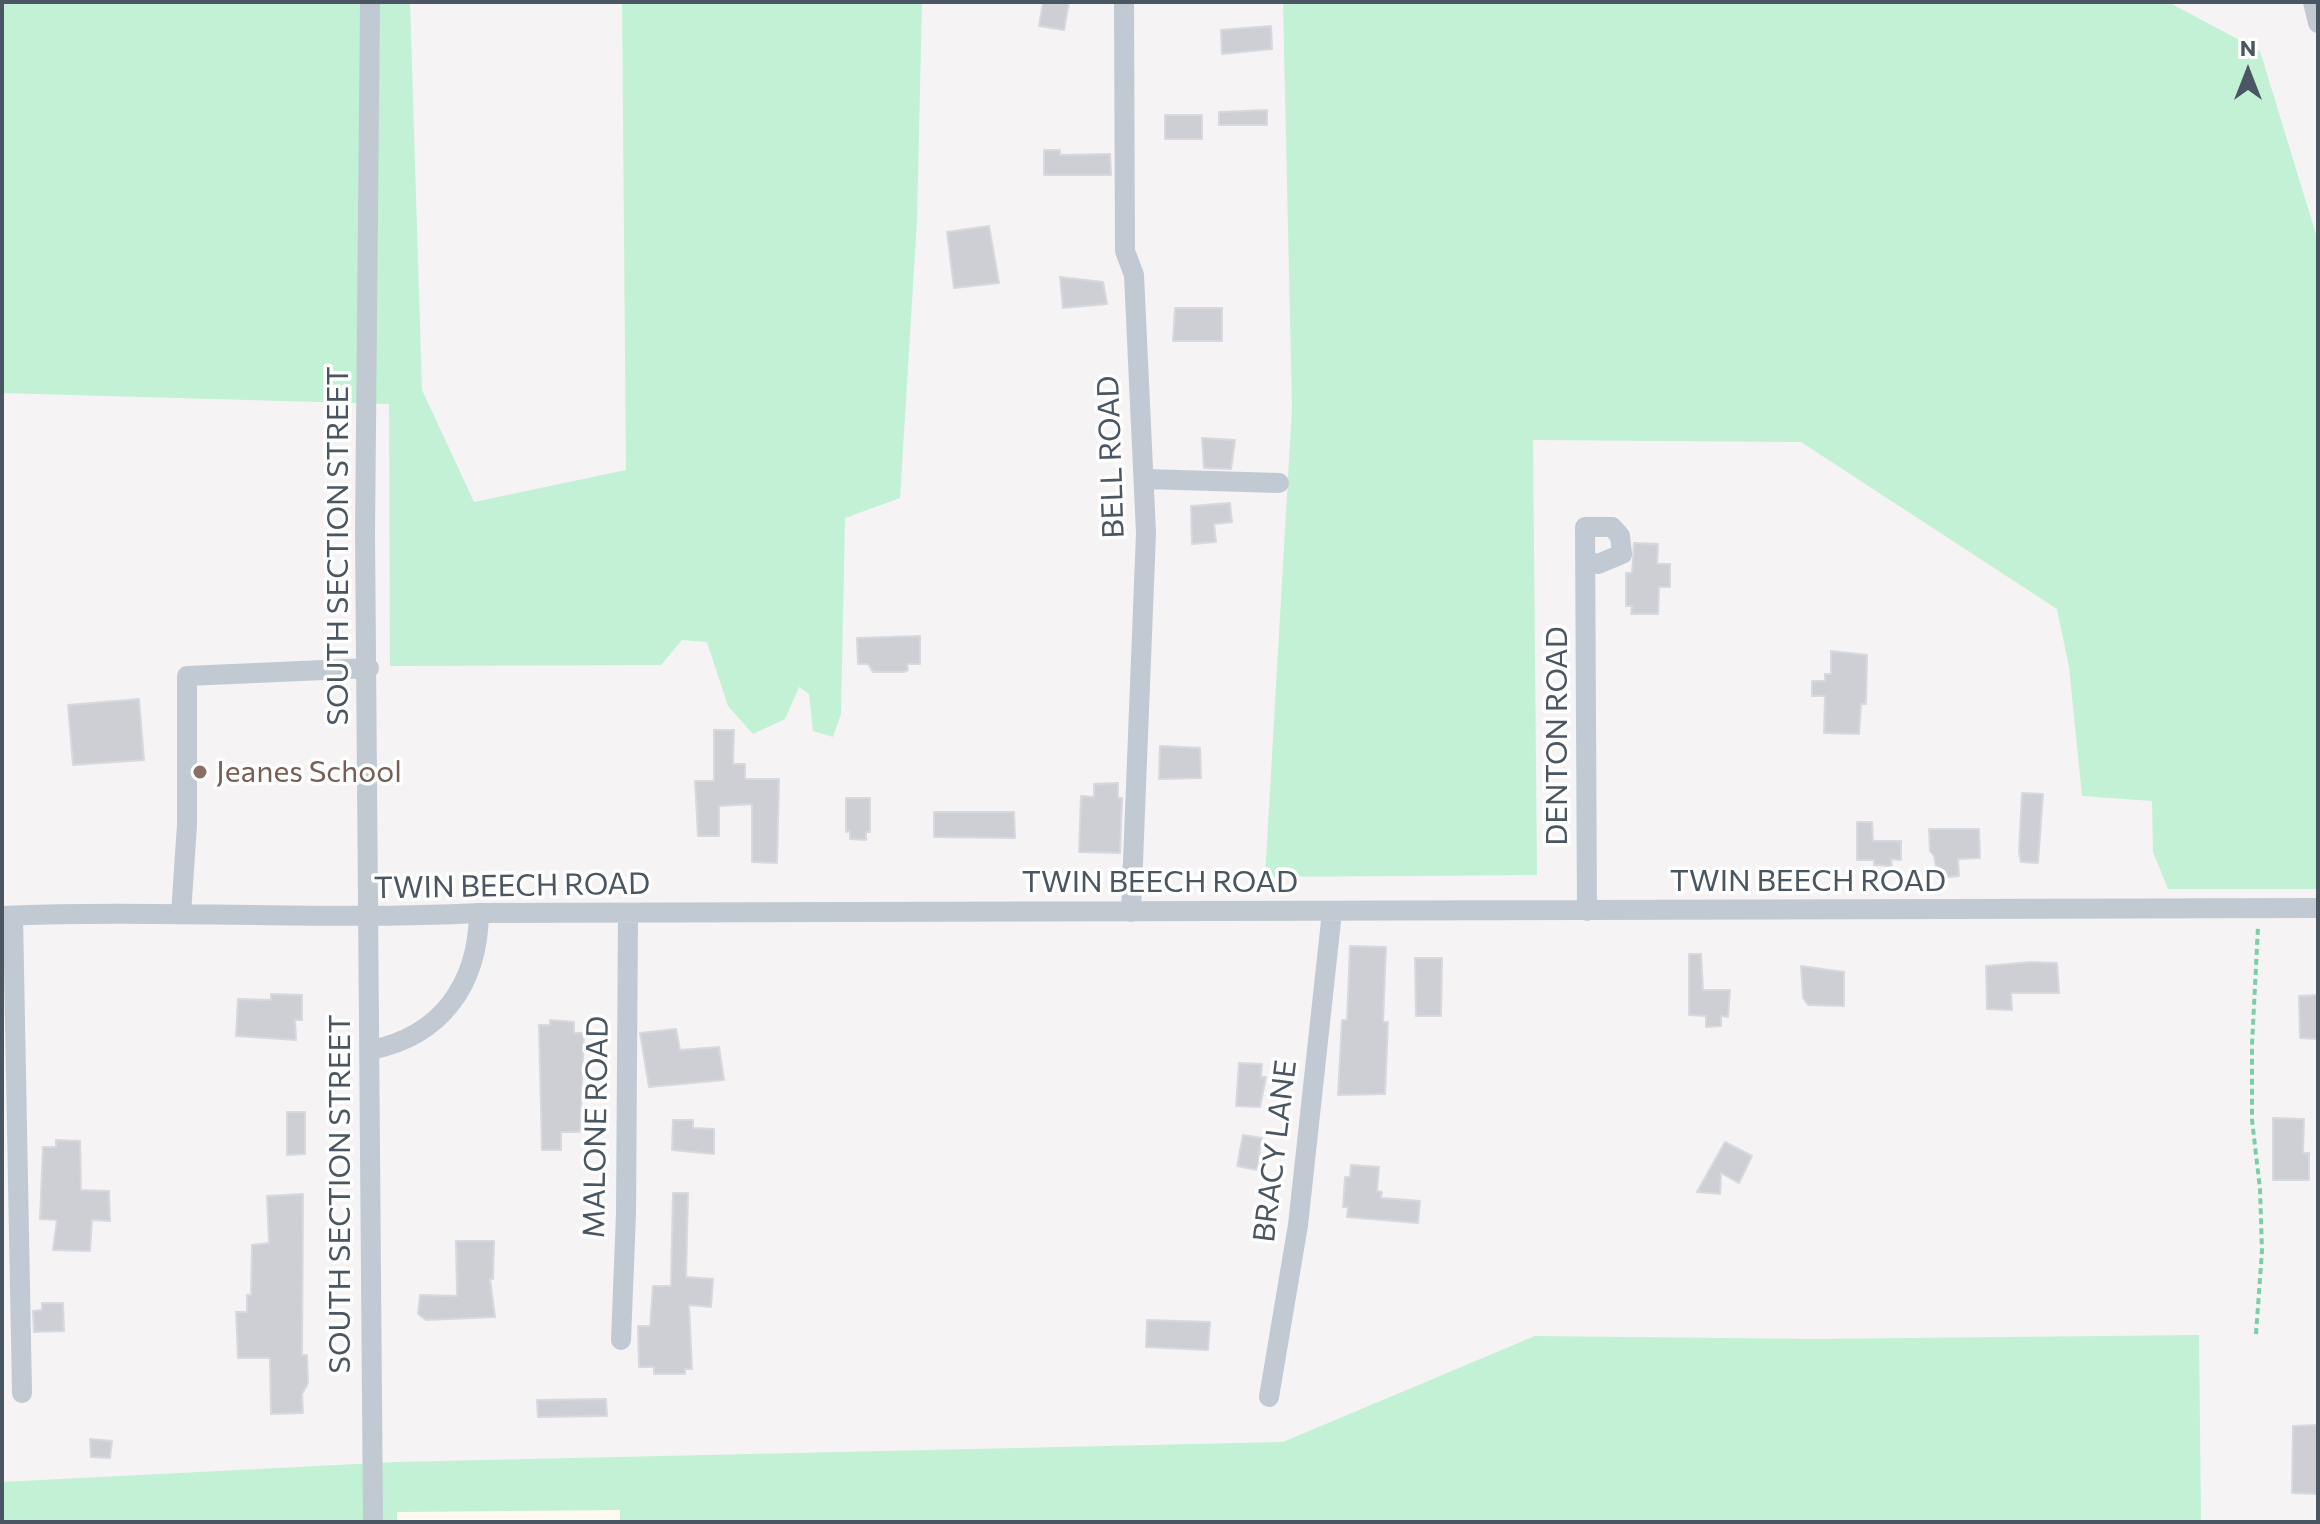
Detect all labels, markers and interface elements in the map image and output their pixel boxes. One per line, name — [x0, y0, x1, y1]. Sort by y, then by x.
north arrow — [2208, 32, 2288, 112]
text: N — [2240, 34, 2256, 61]
street label: SOUTH SECTION STREET — [320, 366, 356, 726]
street label: BELL ROAD — [1090, 375, 1132, 539]
street label: DENTON ROAD — [1539, 626, 1575, 846]
place label: Jeanes School — [216, 754, 402, 790]
marker: Jeanes School — [191, 763, 209, 781]
street label: TWIN BEECH ROAD — [1670, 863, 1946, 899]
street label: TWIN BEECH ROAD — [1022, 864, 1298, 900]
street label: TWIN BEECH ROAD — [374, 866, 650, 906]
street label: SOUTH SECTION STREET — [322, 1014, 358, 1374]
street label: MALONE ROAD — [576, 1015, 616, 1239]
street label: BRACY LANE — [1246, 1058, 1304, 1244]

